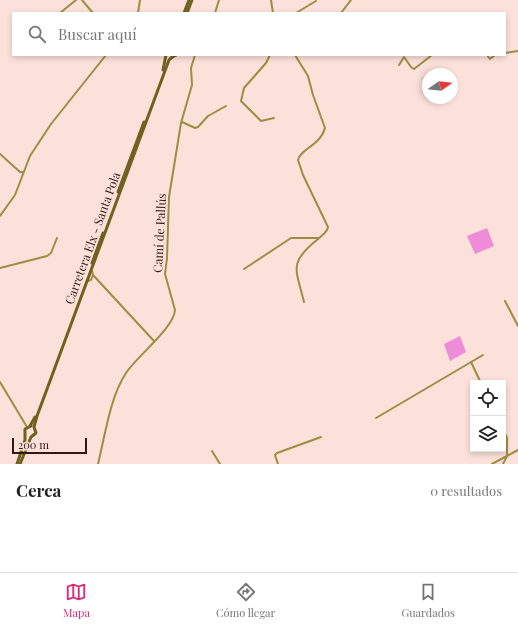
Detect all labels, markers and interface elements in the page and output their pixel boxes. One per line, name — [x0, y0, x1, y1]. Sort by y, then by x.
search box — [12, 12, 506, 56]
icon: search — [26, 23, 48, 45]
text: Buscar aquí — [58, 24, 137, 44]
north arrow — [422, 68, 458, 104]
street label: Carretera Elx - Santa Pola — [61, 170, 123, 306]
street label: Camí de Pallús — [149, 193, 169, 273]
map controls — [470, 380, 506, 452]
button: locate — [470, 380, 506, 416]
button: layers — [470, 416, 506, 452]
scale bar — [12, 436, 87, 455]
text: 200 m — [18, 437, 49, 452]
text: Cerca — [16, 479, 61, 501]
text: 0 resultados — [430, 482, 502, 499]
tab: Mapa — [63, 581, 90, 620]
tab: Cómo llegar — [216, 581, 276, 620]
tab: Guardados — [402, 581, 455, 620]

